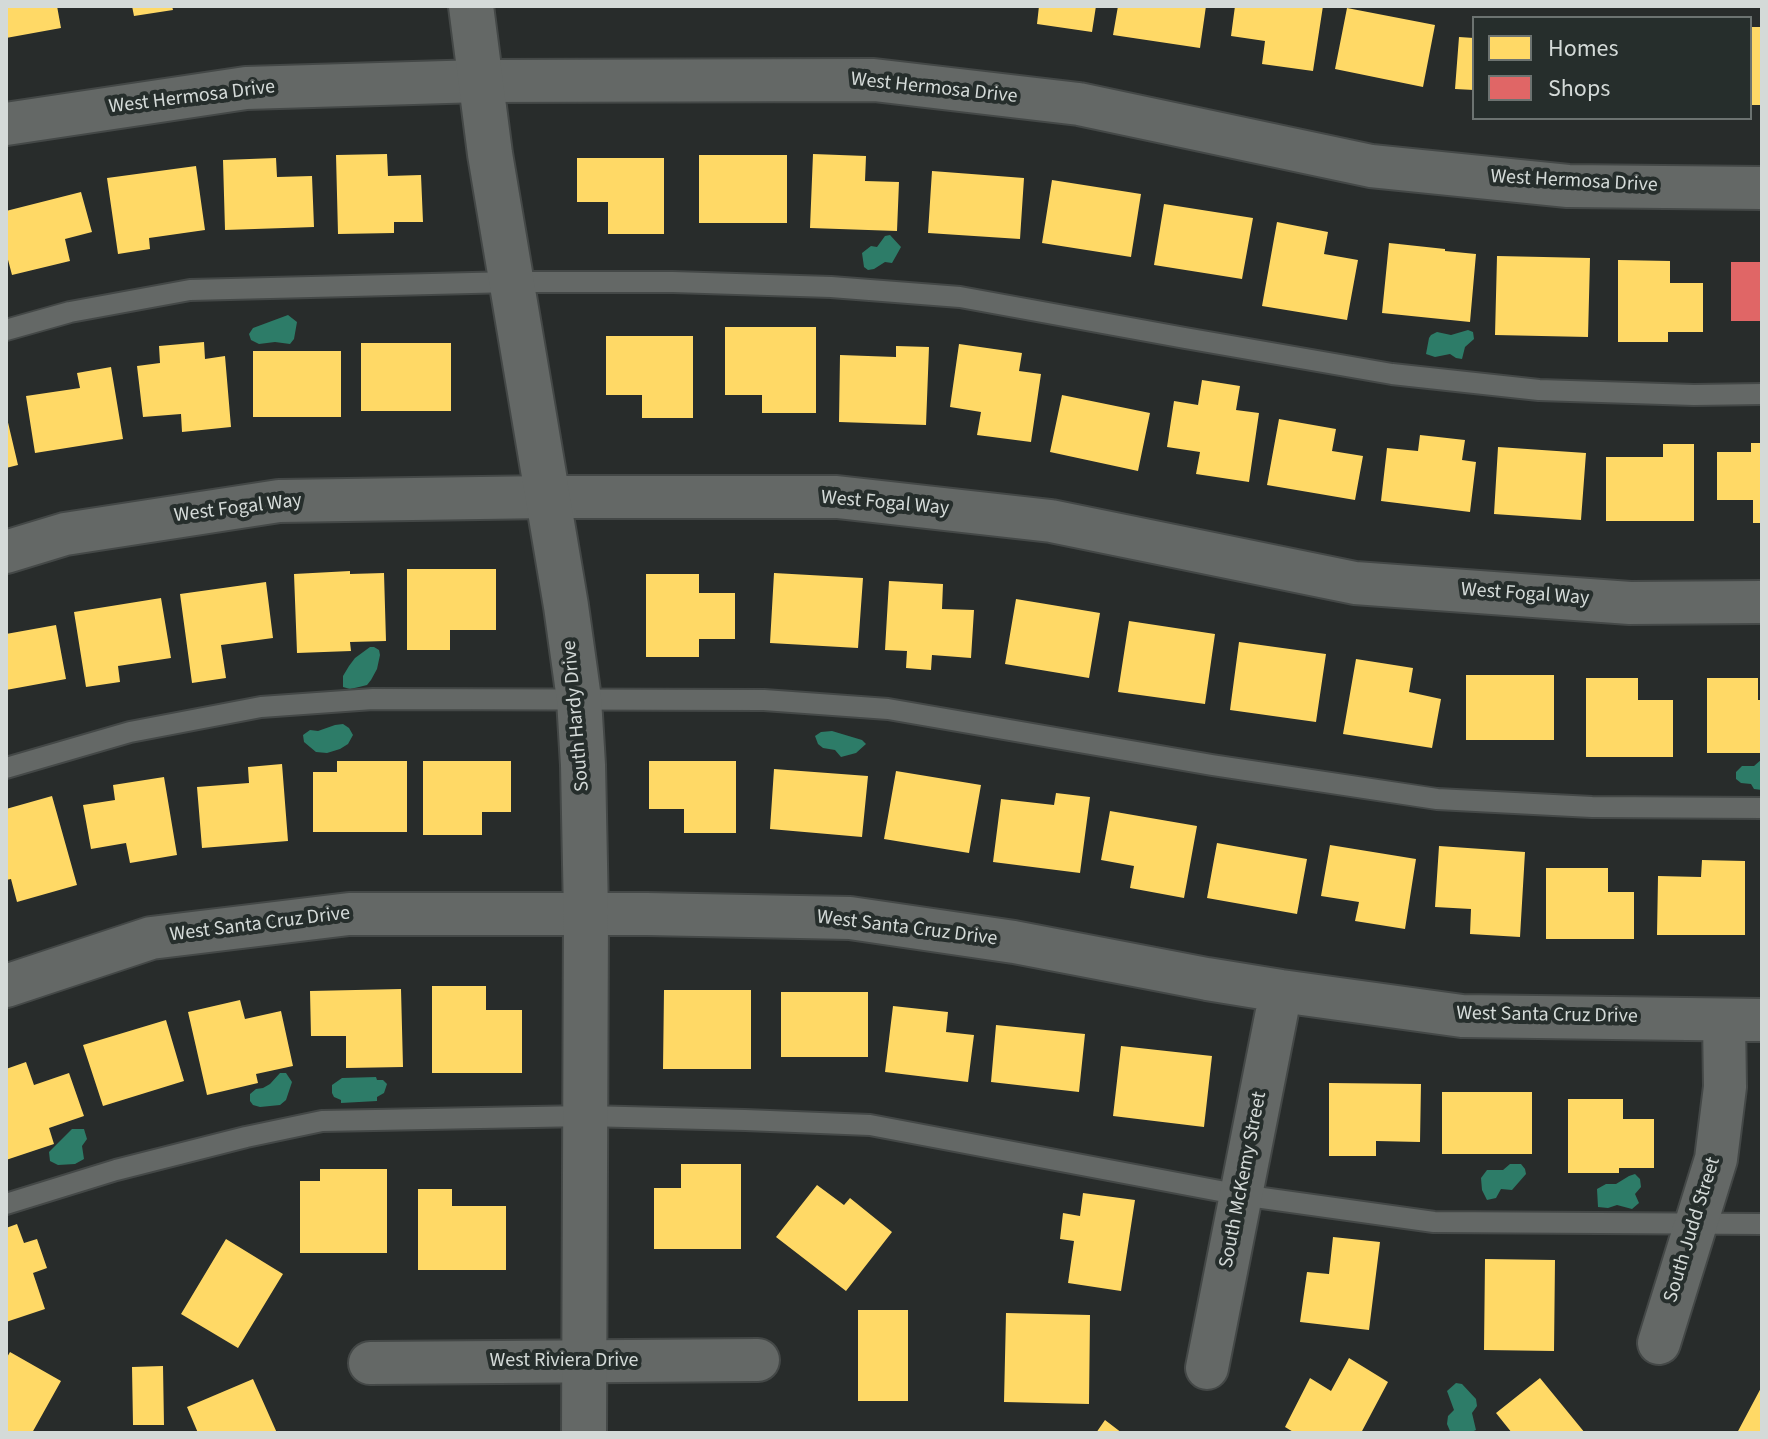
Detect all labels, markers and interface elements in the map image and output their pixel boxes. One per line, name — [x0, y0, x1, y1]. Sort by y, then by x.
legend — [1472, 16, 1752, 120]
text: Homes — [1548, 31, 1619, 66]
street label: West Hermosa Drive — [849, 68, 1019, 110]
text: Shops — [1548, 71, 1610, 106]
street label: West Hermosa Drive — [107, 76, 277, 120]
street label: West Hermosa Drive — [1490, 166, 1658, 198]
street label: West Fogal Way — [820, 486, 950, 522]
street label: West Fogal Way — [173, 489, 303, 529]
street label: West Fogal Way — [1460, 579, 1590, 611]
street label: South Hardy Drive — [558, 639, 596, 793]
street label: West Santa Cruz Drive — [168, 902, 352, 948]
street label: West Santa Cruz Drive — [815, 906, 999, 952]
street label: West Santa Cruz Drive — [1456, 1002, 1638, 1030]
street label: South McKemy Street — [1215, 1090, 1273, 1270]
street label: South Judd Street — [1659, 1154, 1727, 1306]
street label: West Riviera Drive — [490, 1350, 638, 1374]

